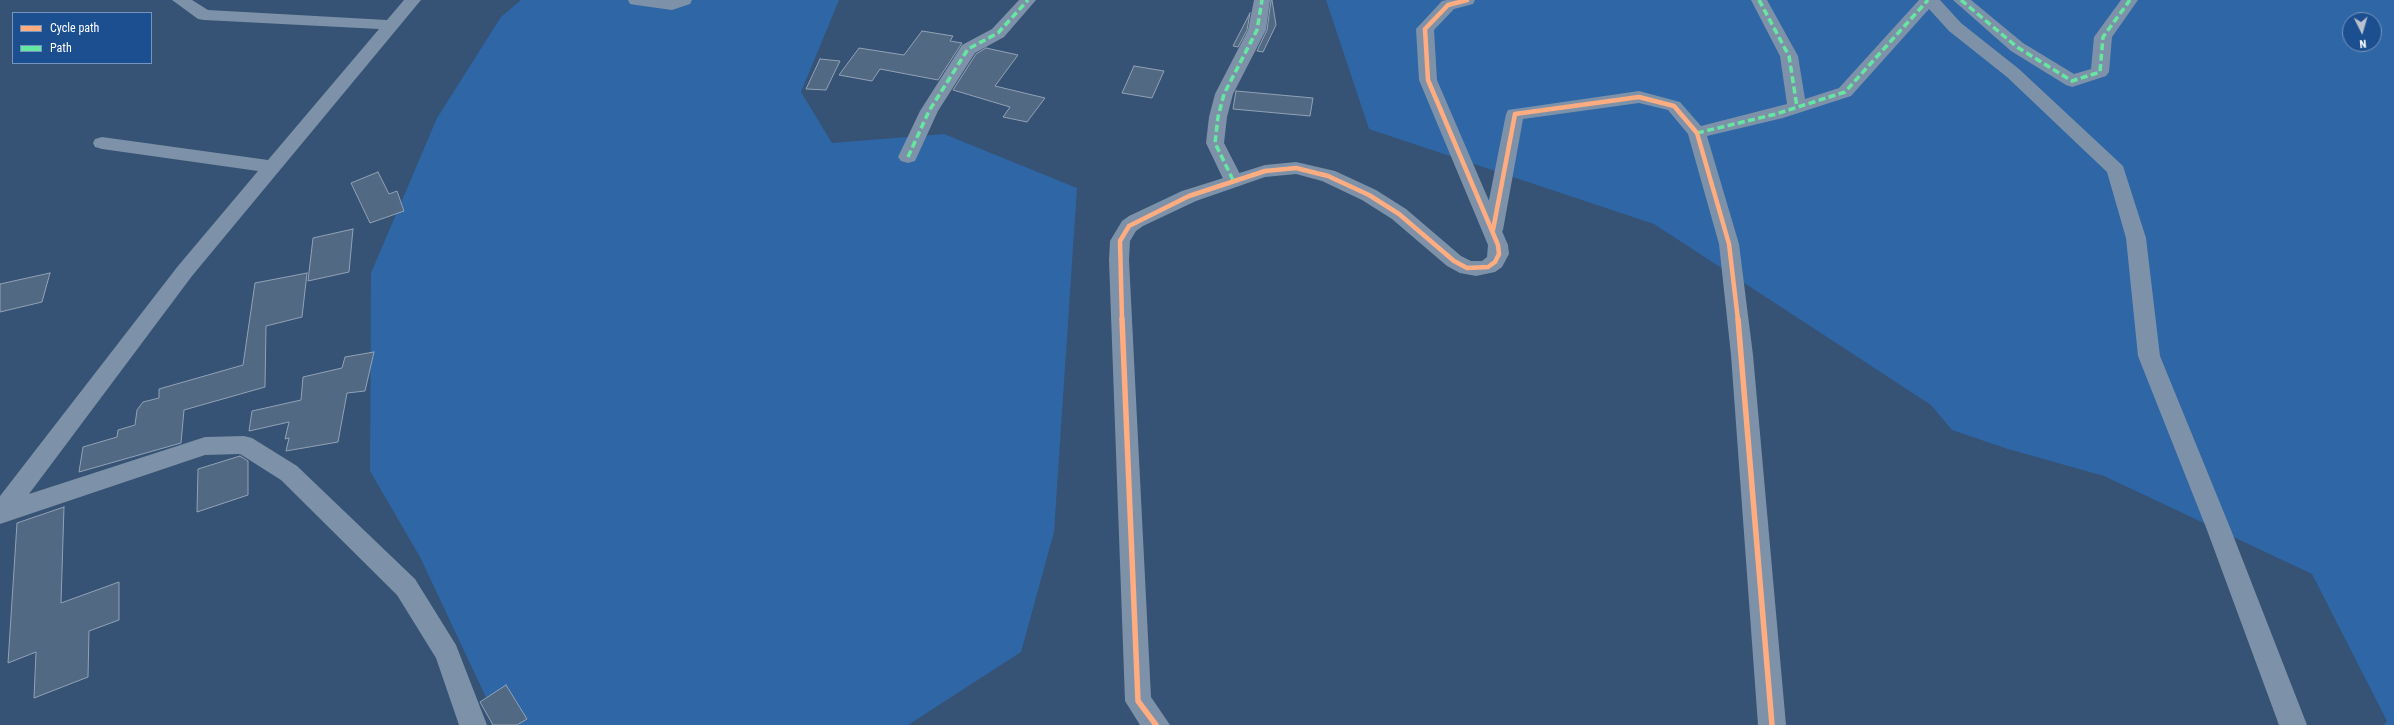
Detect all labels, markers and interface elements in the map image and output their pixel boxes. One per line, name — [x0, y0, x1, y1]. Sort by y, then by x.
legend — [12, 12, 152, 64]
north arrow — [2342, 12, 2382, 52]
text: Cycle path — [50, 21, 99, 35]
text: N — [2359, 37, 2367, 50]
text: Path — [50, 41, 72, 55]

